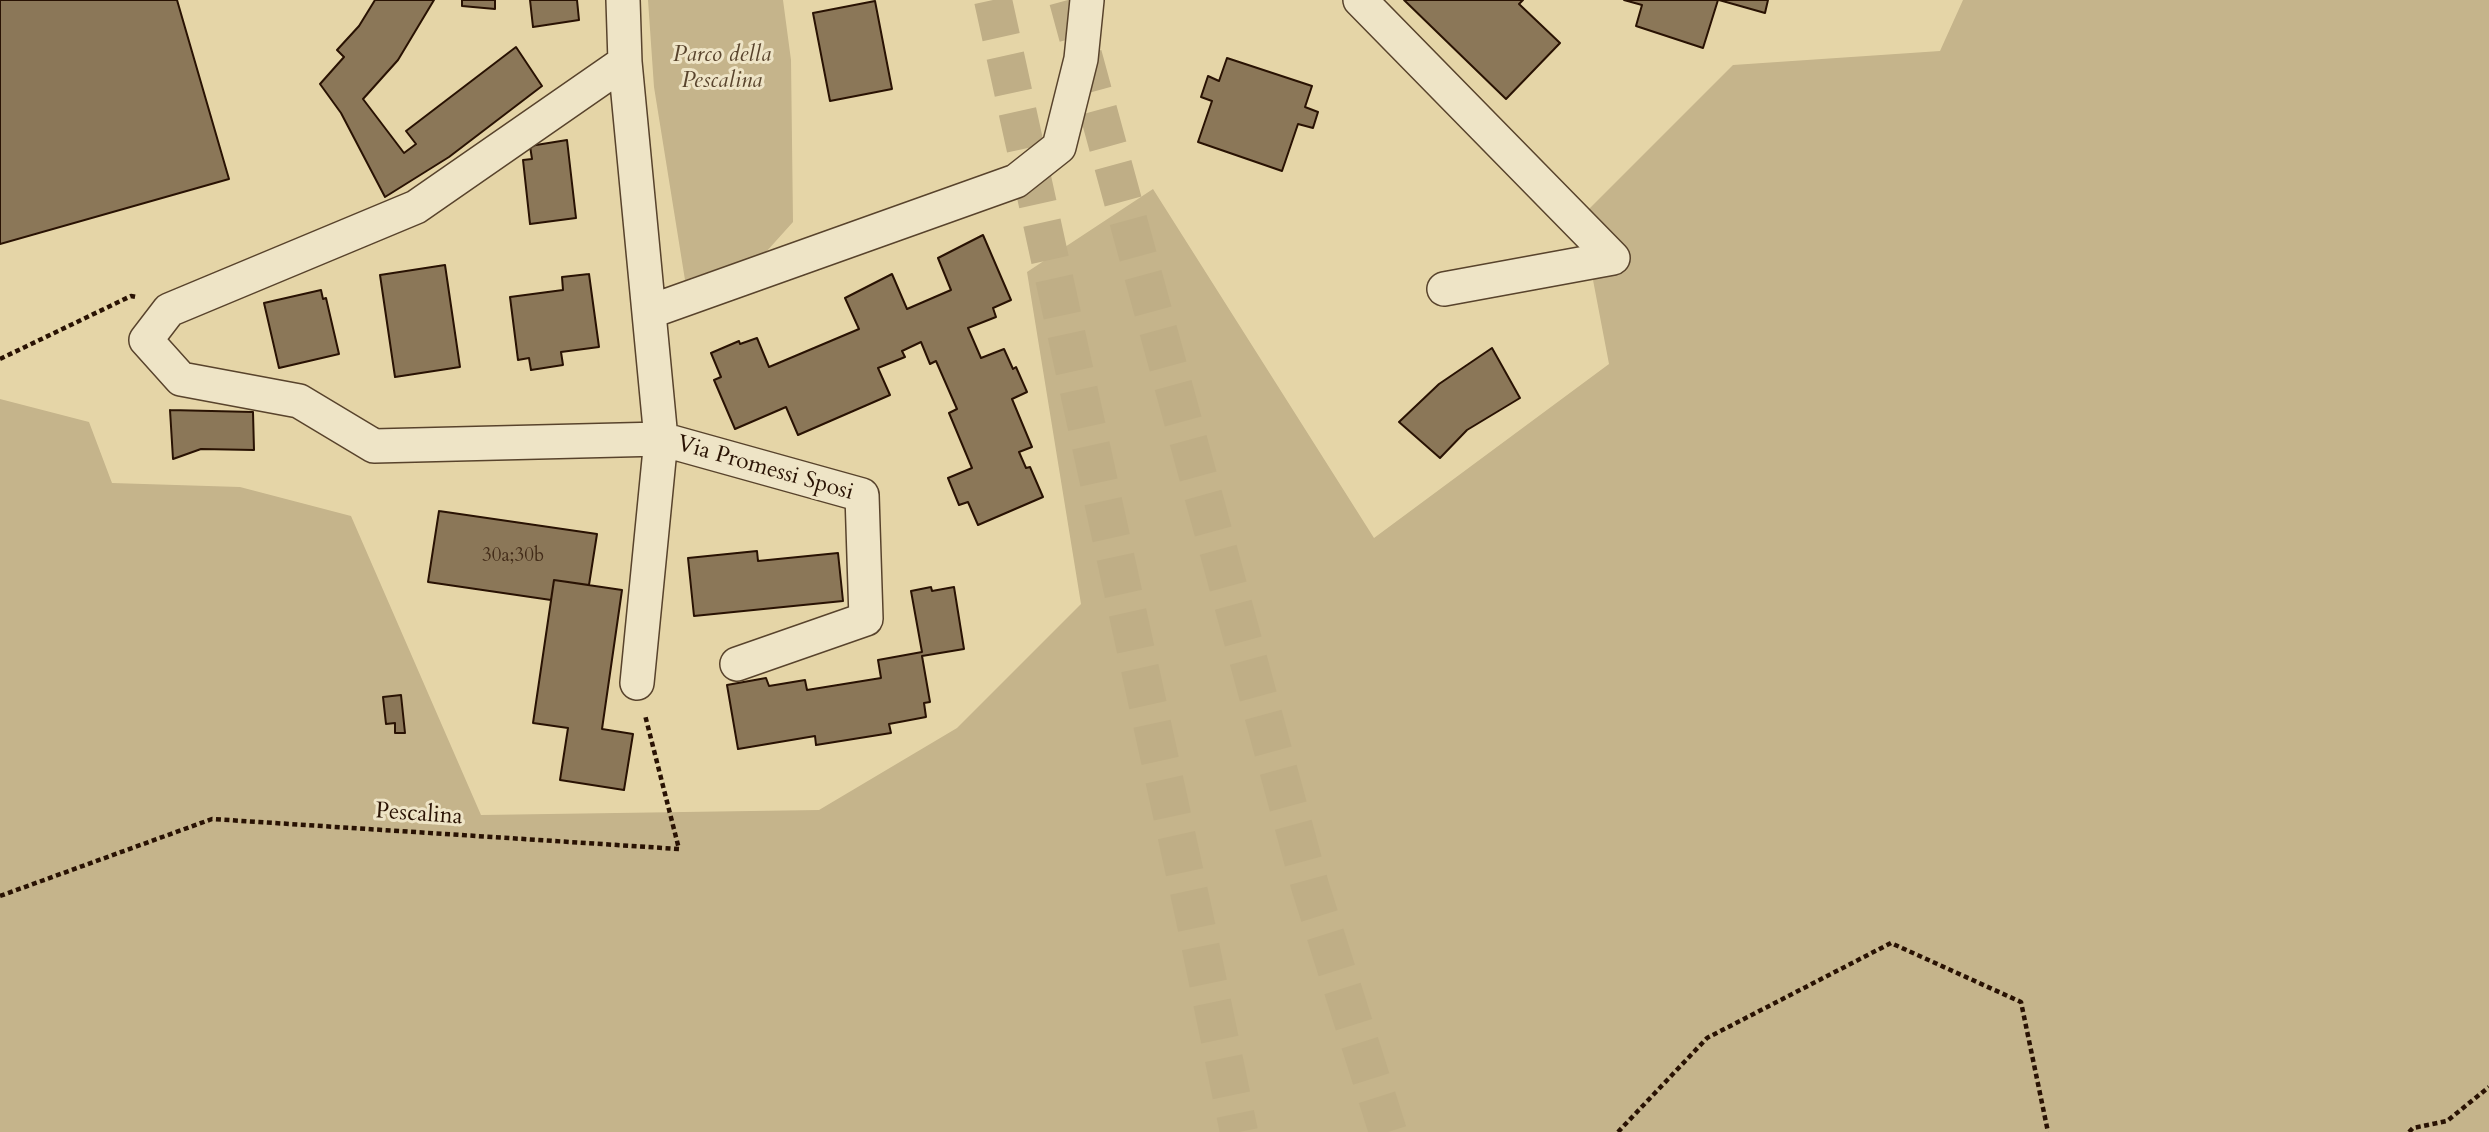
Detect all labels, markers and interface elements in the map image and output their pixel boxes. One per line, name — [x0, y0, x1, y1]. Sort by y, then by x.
park label: Parco della Pescalina — [673, 42, 771, 96]
street label: Via Promessi Sposi — [674, 431, 856, 507]
house number: 30a;30b — [482, 546, 544, 568]
street label: Pescalina — [374, 798, 464, 832]

